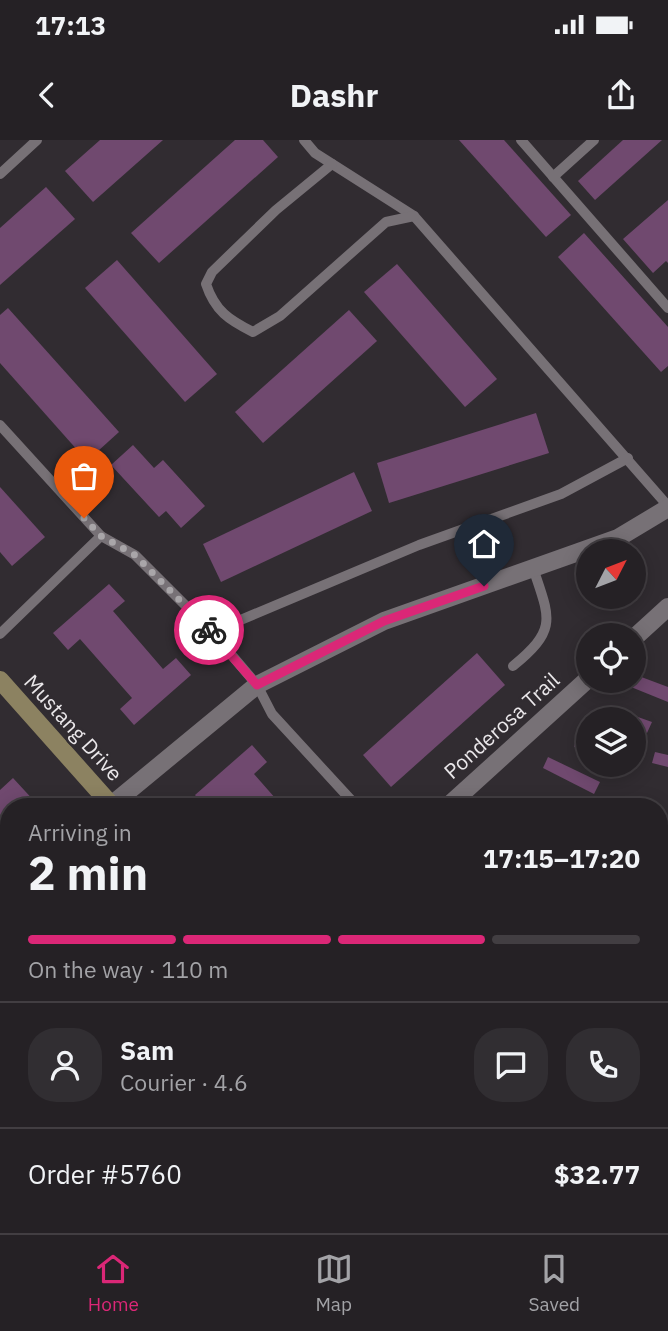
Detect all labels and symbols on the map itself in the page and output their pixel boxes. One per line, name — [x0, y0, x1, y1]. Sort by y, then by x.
pin — [54, 446, 114, 518]
pin — [454, 514, 514, 586]
north arrow — [576, 539, 646, 609]
courier — [174, 595, 244, 665]
street label: Ponderosa Trail — [438, 666, 565, 785]
street label: Mustang Drive — [18, 668, 129, 787]

